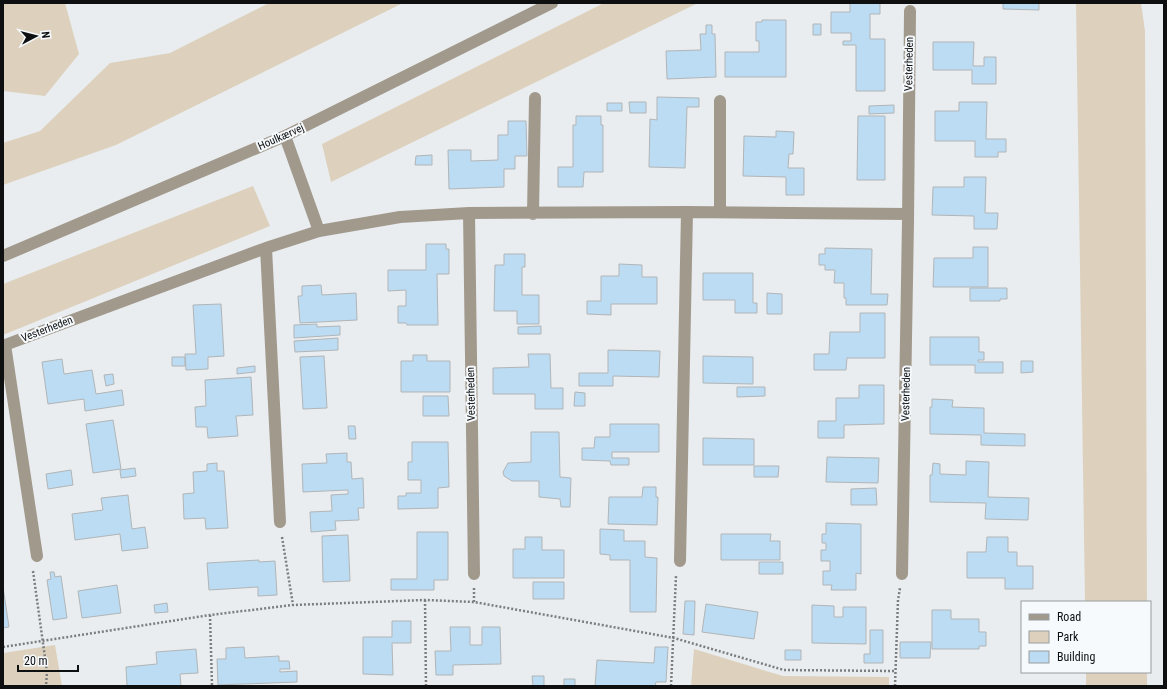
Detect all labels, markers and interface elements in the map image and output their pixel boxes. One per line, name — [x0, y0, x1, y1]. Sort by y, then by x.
north arrow — [16, 16, 56, 56]
text: N — [39, 31, 52, 39]
street label: Vesterheden — [902, 37, 916, 91]
street label: Houlkærvej — [256, 121, 306, 153]
street label: Vesterheden — [19, 313, 75, 345]
street label: Vesterheden — [464, 367, 478, 421]
street label: Vesterheden — [899, 367, 913, 421]
legend — [1021, 601, 1151, 673]
text: Road — [1057, 610, 1081, 624]
text: Park — [1057, 630, 1079, 644]
scale bar — [18, 647, 78, 673]
text: Building — [1057, 650, 1095, 664]
text: 20 m — [24, 654, 48, 668]

